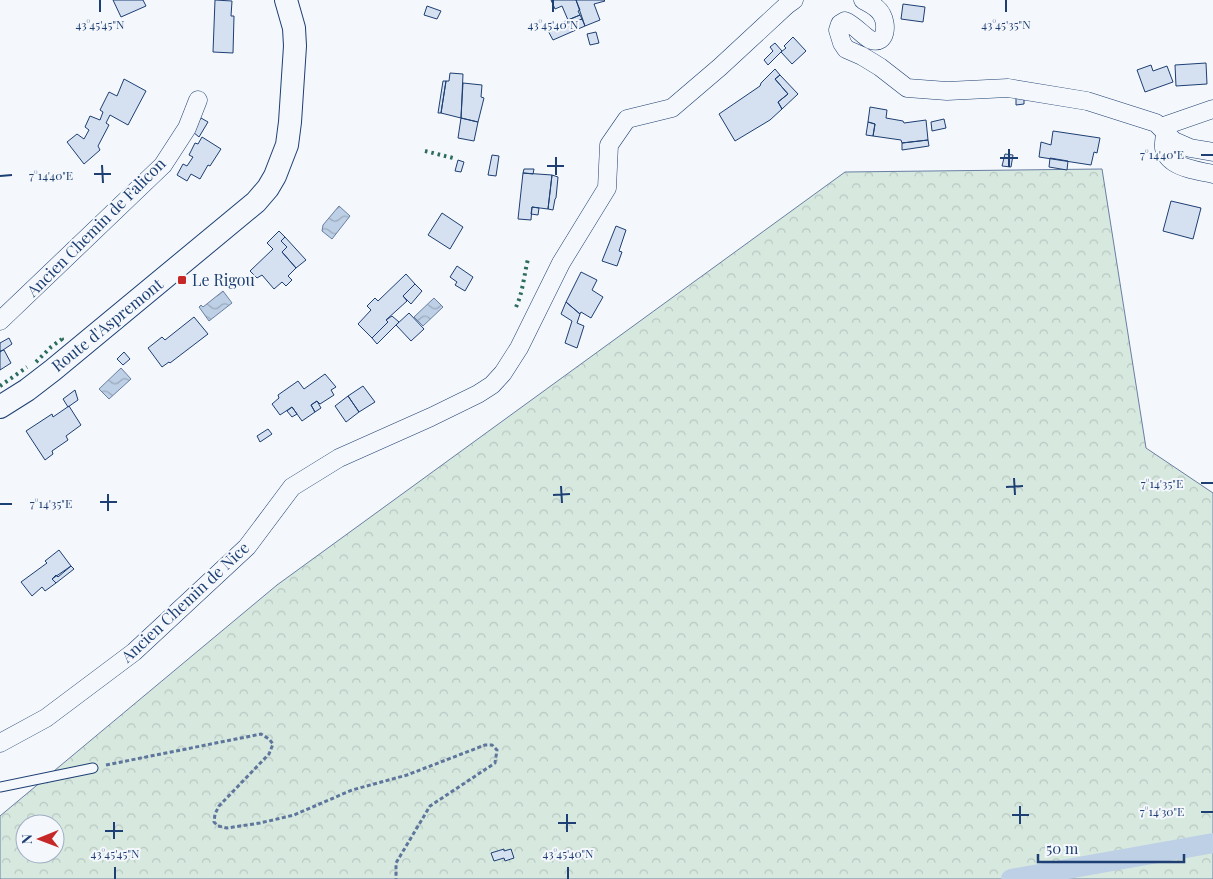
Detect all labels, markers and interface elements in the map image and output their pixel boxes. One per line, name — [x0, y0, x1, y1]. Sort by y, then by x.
text: 43°45'45"N — [76, 16, 125, 32]
text: 43°45'40"N — [528, 16, 579, 32]
text: 43°45'35"N — [981, 16, 1031, 32]
text: 7°14'40"E — [1140, 146, 1184, 162]
street label: Ancien Chemin de Falicon — [21, 152, 170, 301]
text: 7°14'40"E — [29, 167, 73, 183]
place label: Le Rigou — [192, 269, 255, 290]
street label: Route d'Aspremont — [47, 273, 167, 376]
marker: Le Rigou — [176, 274, 188, 286]
text: 7°14'35"E — [1141, 475, 1183, 491]
text: 7°14'35"E — [30, 495, 72, 511]
street label: Ancien Chemin de Nice — [115, 537, 253, 667]
text: 7°14'30"E — [1140, 803, 1184, 819]
north arrow — [15, 814, 65, 864]
scale bar — [1038, 832, 1184, 864]
text: N — [17, 834, 36, 844]
text: 50 m — [1046, 838, 1079, 858]
text: 43°45'45"N — [91, 845, 140, 861]
text: 43°45'40"N — [543, 845, 594, 861]

